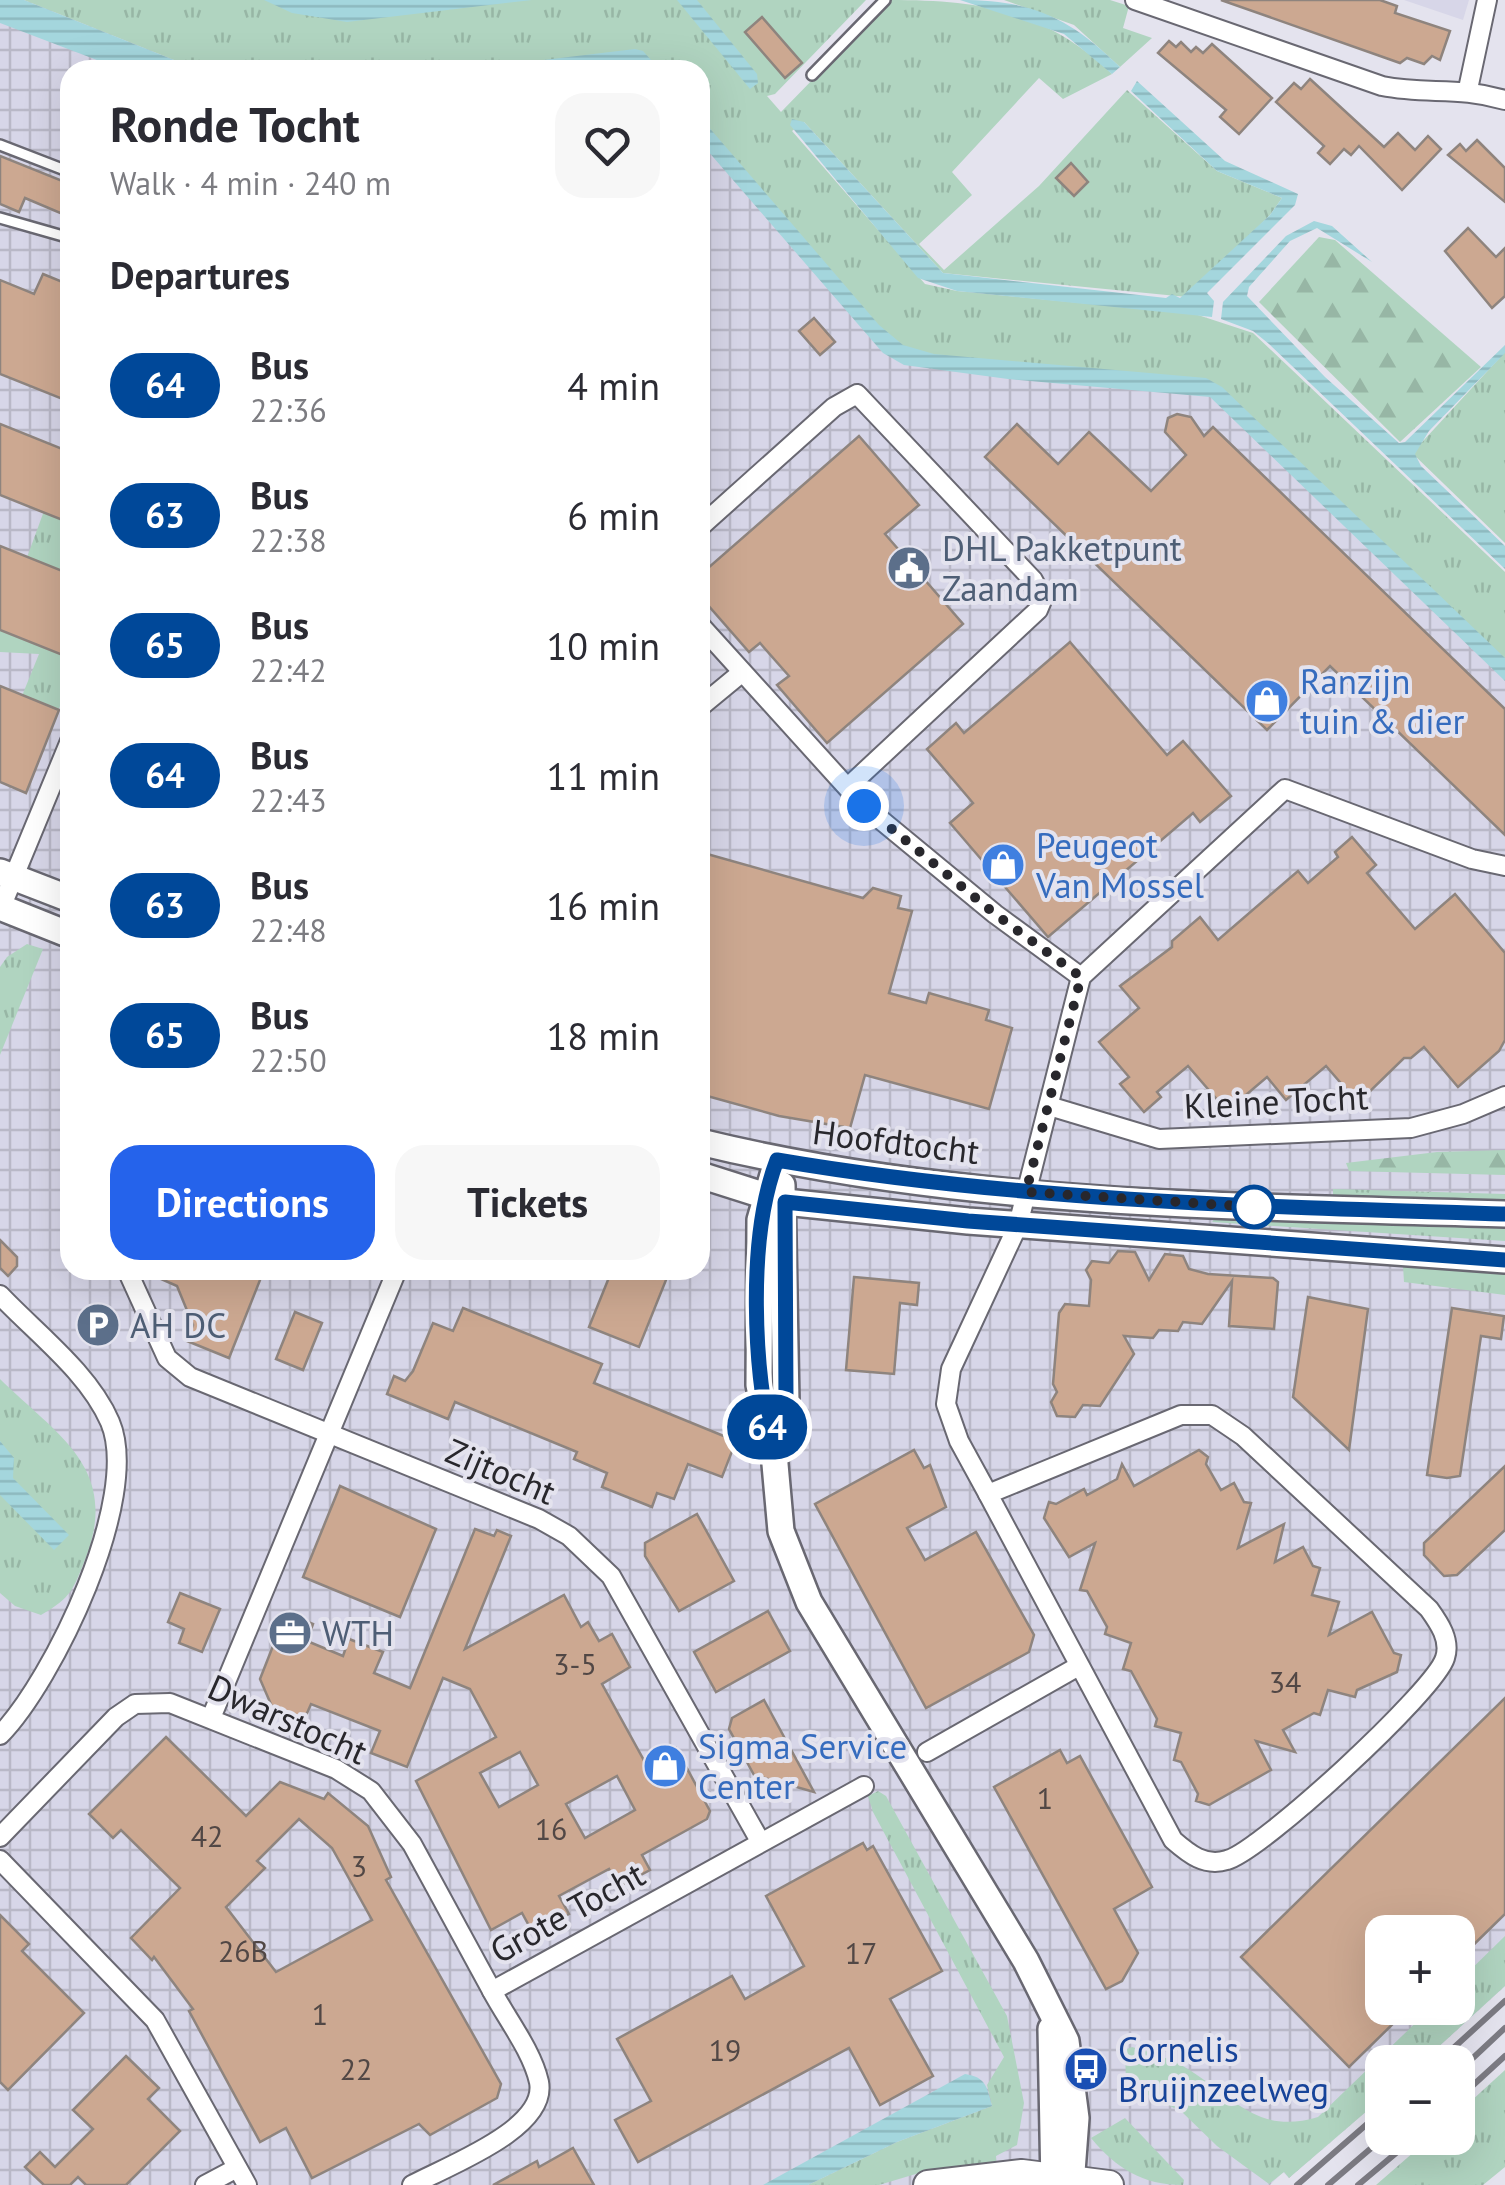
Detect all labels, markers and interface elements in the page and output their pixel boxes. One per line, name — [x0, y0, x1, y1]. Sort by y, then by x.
text: Ronde Tocht — [110, 93, 360, 155]
button: heart — [555, 93, 660, 198]
text: Walk · 4 min · 240 m — [110, 162, 391, 204]
text: Departures — [110, 250, 290, 299]
text: Bus — [250, 340, 309, 389]
text: 4 min — [567, 361, 660, 410]
text: 64 — [145, 362, 185, 408]
text: 22:36 — [250, 389, 327, 431]
text: Bus — [250, 470, 309, 519]
text: 6 min — [567, 491, 660, 540]
text: 63 — [145, 492, 185, 538]
text: 22:38 — [250, 519, 327, 561]
place label: DHL Pakketpunt Zaandam — [942, 525, 1182, 611]
public building icon: DHL Pakketpunt Zaandam — [886, 545, 932, 591]
text: Bus — [250, 600, 309, 649]
text: 10 min — [547, 621, 660, 670]
text: 65 — [145, 622, 185, 668]
text: 22:42 — [250, 649, 327, 691]
place label: Ranzijn tuin & dier — [1300, 658, 1464, 744]
shop icon: Ranzijn tuin & dier — [1244, 678, 1290, 724]
text: Bus — [250, 730, 309, 779]
text: 11 min — [547, 751, 660, 800]
text: 64 — [145, 752, 185, 798]
text: 22:43 — [250, 779, 327, 821]
your location — [839, 781, 889, 831]
place label: Peugeot Van Mossel — [1035, 822, 1204, 908]
shop icon: Peugeot Van Mossel — [980, 842, 1026, 888]
text: Bus — [250, 860, 309, 909]
text: 16 min — [547, 881, 660, 930]
text: 63 — [145, 882, 185, 928]
text: 22:48 — [250, 909, 327, 951]
text: Bus — [250, 990, 309, 1039]
text: 18 min — [547, 1011, 660, 1060]
text: 65 — [145, 1012, 185, 1058]
text: 22:50 — [250, 1039, 327, 1081]
street label: Kleine Tocht — [1183, 1073, 1369, 1129]
street label: Hoofdtocht — [810, 1108, 982, 1174]
button: Directions — [110, 1145, 375, 1260]
button: Tickets — [395, 1145, 660, 1260]
unlabelled marker — [1233, 1186, 1275, 1228]
parking icon: AH DC — [75, 1302, 121, 1348]
place label: AH DC — [130, 1302, 226, 1348]
line badge: 64 — [722, 1394, 812, 1460]
text: 64 — [747, 1404, 787, 1450]
street label: Zijtocht — [439, 1427, 563, 1515]
office icon: WTH — [267, 1610, 313, 1656]
place label: WTH — [322, 1610, 394, 1656]
house number: 3-5 — [553, 1644, 597, 1683]
house number: 34 — [1269, 1662, 1301, 1701]
street label: Dwarstocht — [201, 1663, 375, 1775]
place label: Sigma Service Center — [698, 1723, 907, 1809]
shop icon: Sigma Service Center — [642, 1743, 688, 1789]
house number: 1 — [1037, 1778, 1053, 1817]
house number: 16 — [535, 1809, 567, 1848]
house number: 42 — [191, 1816, 223, 1855]
house number: 3 — [351, 1846, 367, 1885]
street label: Grote Tocht — [481, 1851, 653, 1973]
map controls — [1365, 1915, 1475, 2155]
button: + — [1365, 1915, 1475, 2025]
house number: 26B — [218, 1931, 268, 1970]
house number: 17 — [845, 1933, 877, 1972]
house number: 1 — [312, 1994, 328, 2033]
place label: Cornelis Bruijnzeelweg — [1118, 2026, 1329, 2112]
house number: 19 — [709, 2030, 741, 2069]
button: − — [1365, 2045, 1475, 2155]
bus stop icon: Cornelis Bruijnzeelweg — [1063, 2046, 1109, 2092]
house number: 22 — [340, 2049, 372, 2088]

